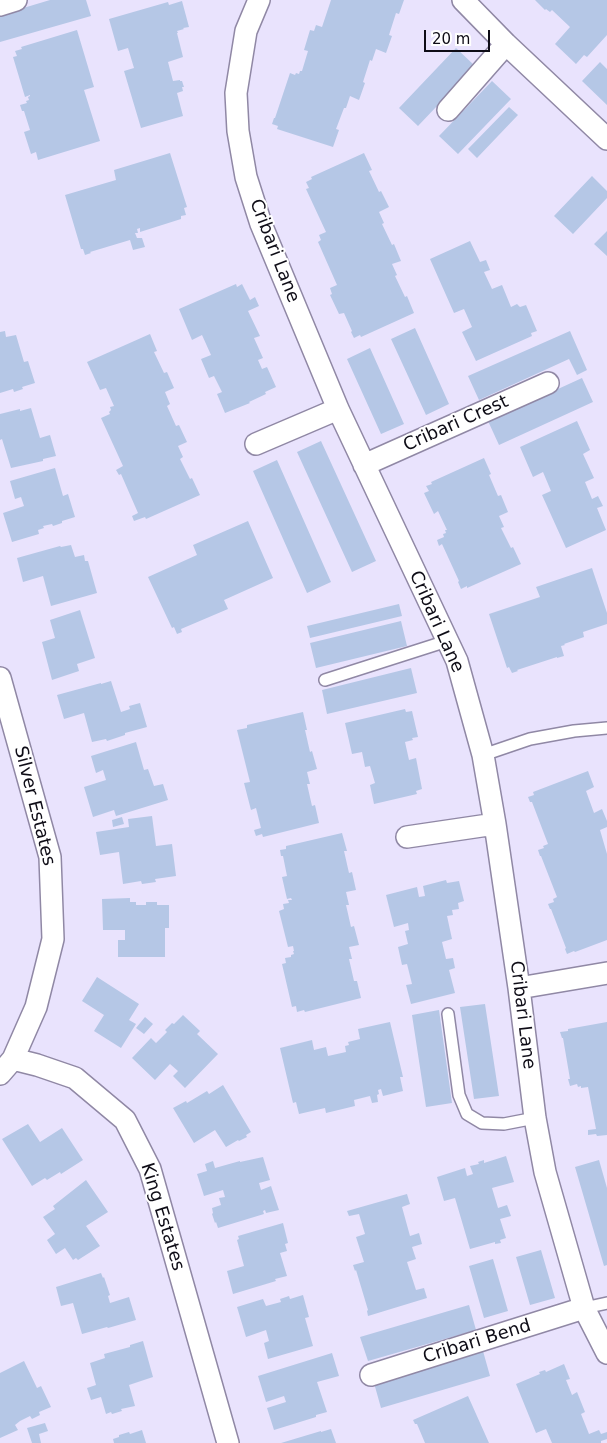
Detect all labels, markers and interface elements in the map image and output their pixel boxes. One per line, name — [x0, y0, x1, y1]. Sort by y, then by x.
scale bar — [427, 20, 493, 52]
text: 20 m — [432, 30, 470, 48]
street label: Cribari Lane — [244, 196, 304, 306]
street label: Cribari Crest — [400, 391, 512, 457]
street label: Cribari Lane — [404, 568, 468, 676]
street label: Silver Estates — [9, 744, 59, 868]
street label: Cribari Lane — [505, 960, 539, 1070]
street label: King Estates — [135, 1160, 189, 1274]
street label: Cribari Bend — [420, 1315, 534, 1369]

